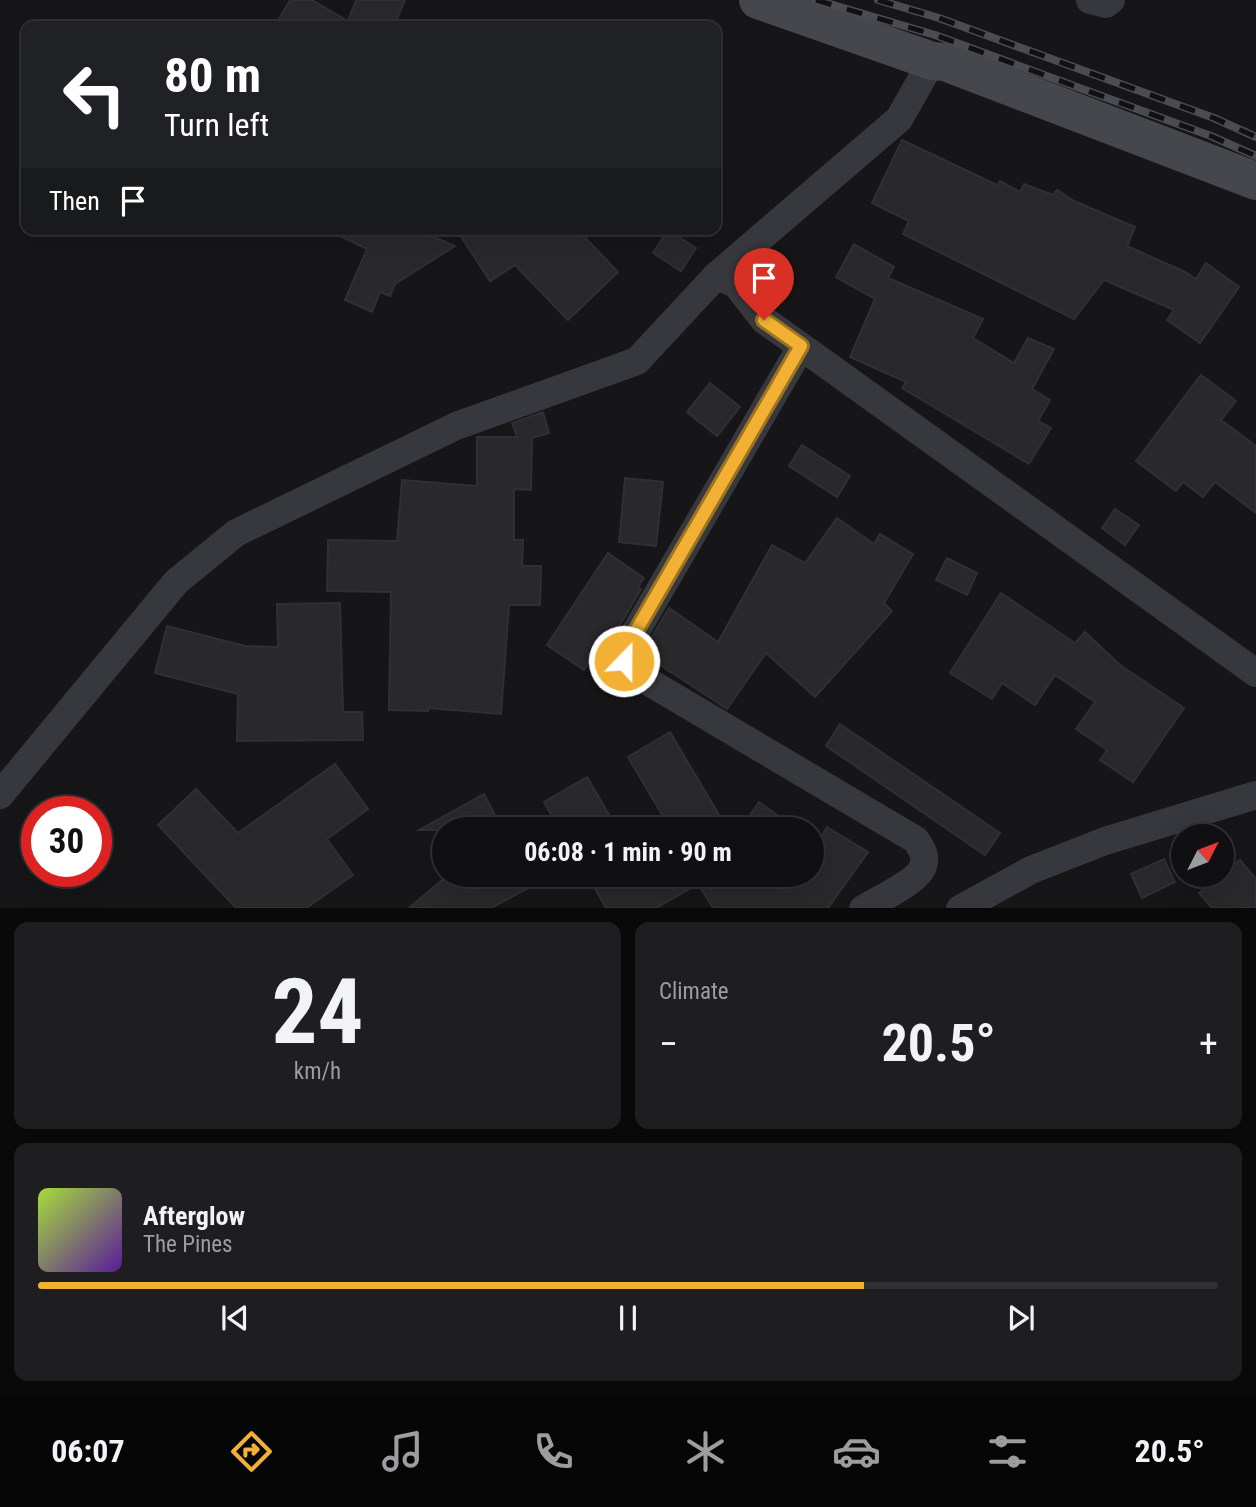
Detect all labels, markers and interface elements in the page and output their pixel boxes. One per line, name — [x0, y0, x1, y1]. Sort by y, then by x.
text: 80 m — [164, 47, 261, 104]
icon: left — [49, 49, 140, 140]
text: Turn left — [164, 106, 269, 144]
icon: arrive — [114, 182, 152, 220]
text: Then — [49, 186, 100, 216]
pin — [734, 248, 794, 320]
icon: arrive — [745, 259, 783, 297]
position arrow — [587, 624, 661, 698]
speed limit sign: 30 — [21, 796, 112, 887]
north arrow — [1171, 824, 1234, 887]
map controls — [1171, 824, 1234, 887]
text: 06:08 · 1 min · 90 m — [524, 837, 732, 867]
text: 24 — [272, 959, 363, 1065]
text: Climate — [659, 978, 729, 1005]
text: 20.5° — [881, 1013, 996, 1074]
text: − — [659, 1022, 678, 1066]
text: + — [1199, 1022, 1218, 1066]
text: km/h — [294, 1058, 341, 1085]
text: Afterglow — [143, 1201, 245, 1231]
text: The Pines — [143, 1231, 233, 1258]
icon: previous — [216, 1299, 254, 1337]
icon: pause — [609, 1299, 647, 1337]
icon: next — [1002, 1299, 1040, 1337]
icon: directions — [227, 1427, 276, 1476]
icon: music — [378, 1427, 427, 1476]
icon: phone — [529, 1427, 578, 1476]
icon: climate — [681, 1427, 730, 1476]
icon: car — [832, 1427, 881, 1476]
icon: filters — [983, 1427, 1032, 1476]
text: 06:07 — [51, 1432, 125, 1470]
text: 20.5° — [1135, 1432, 1205, 1470]

